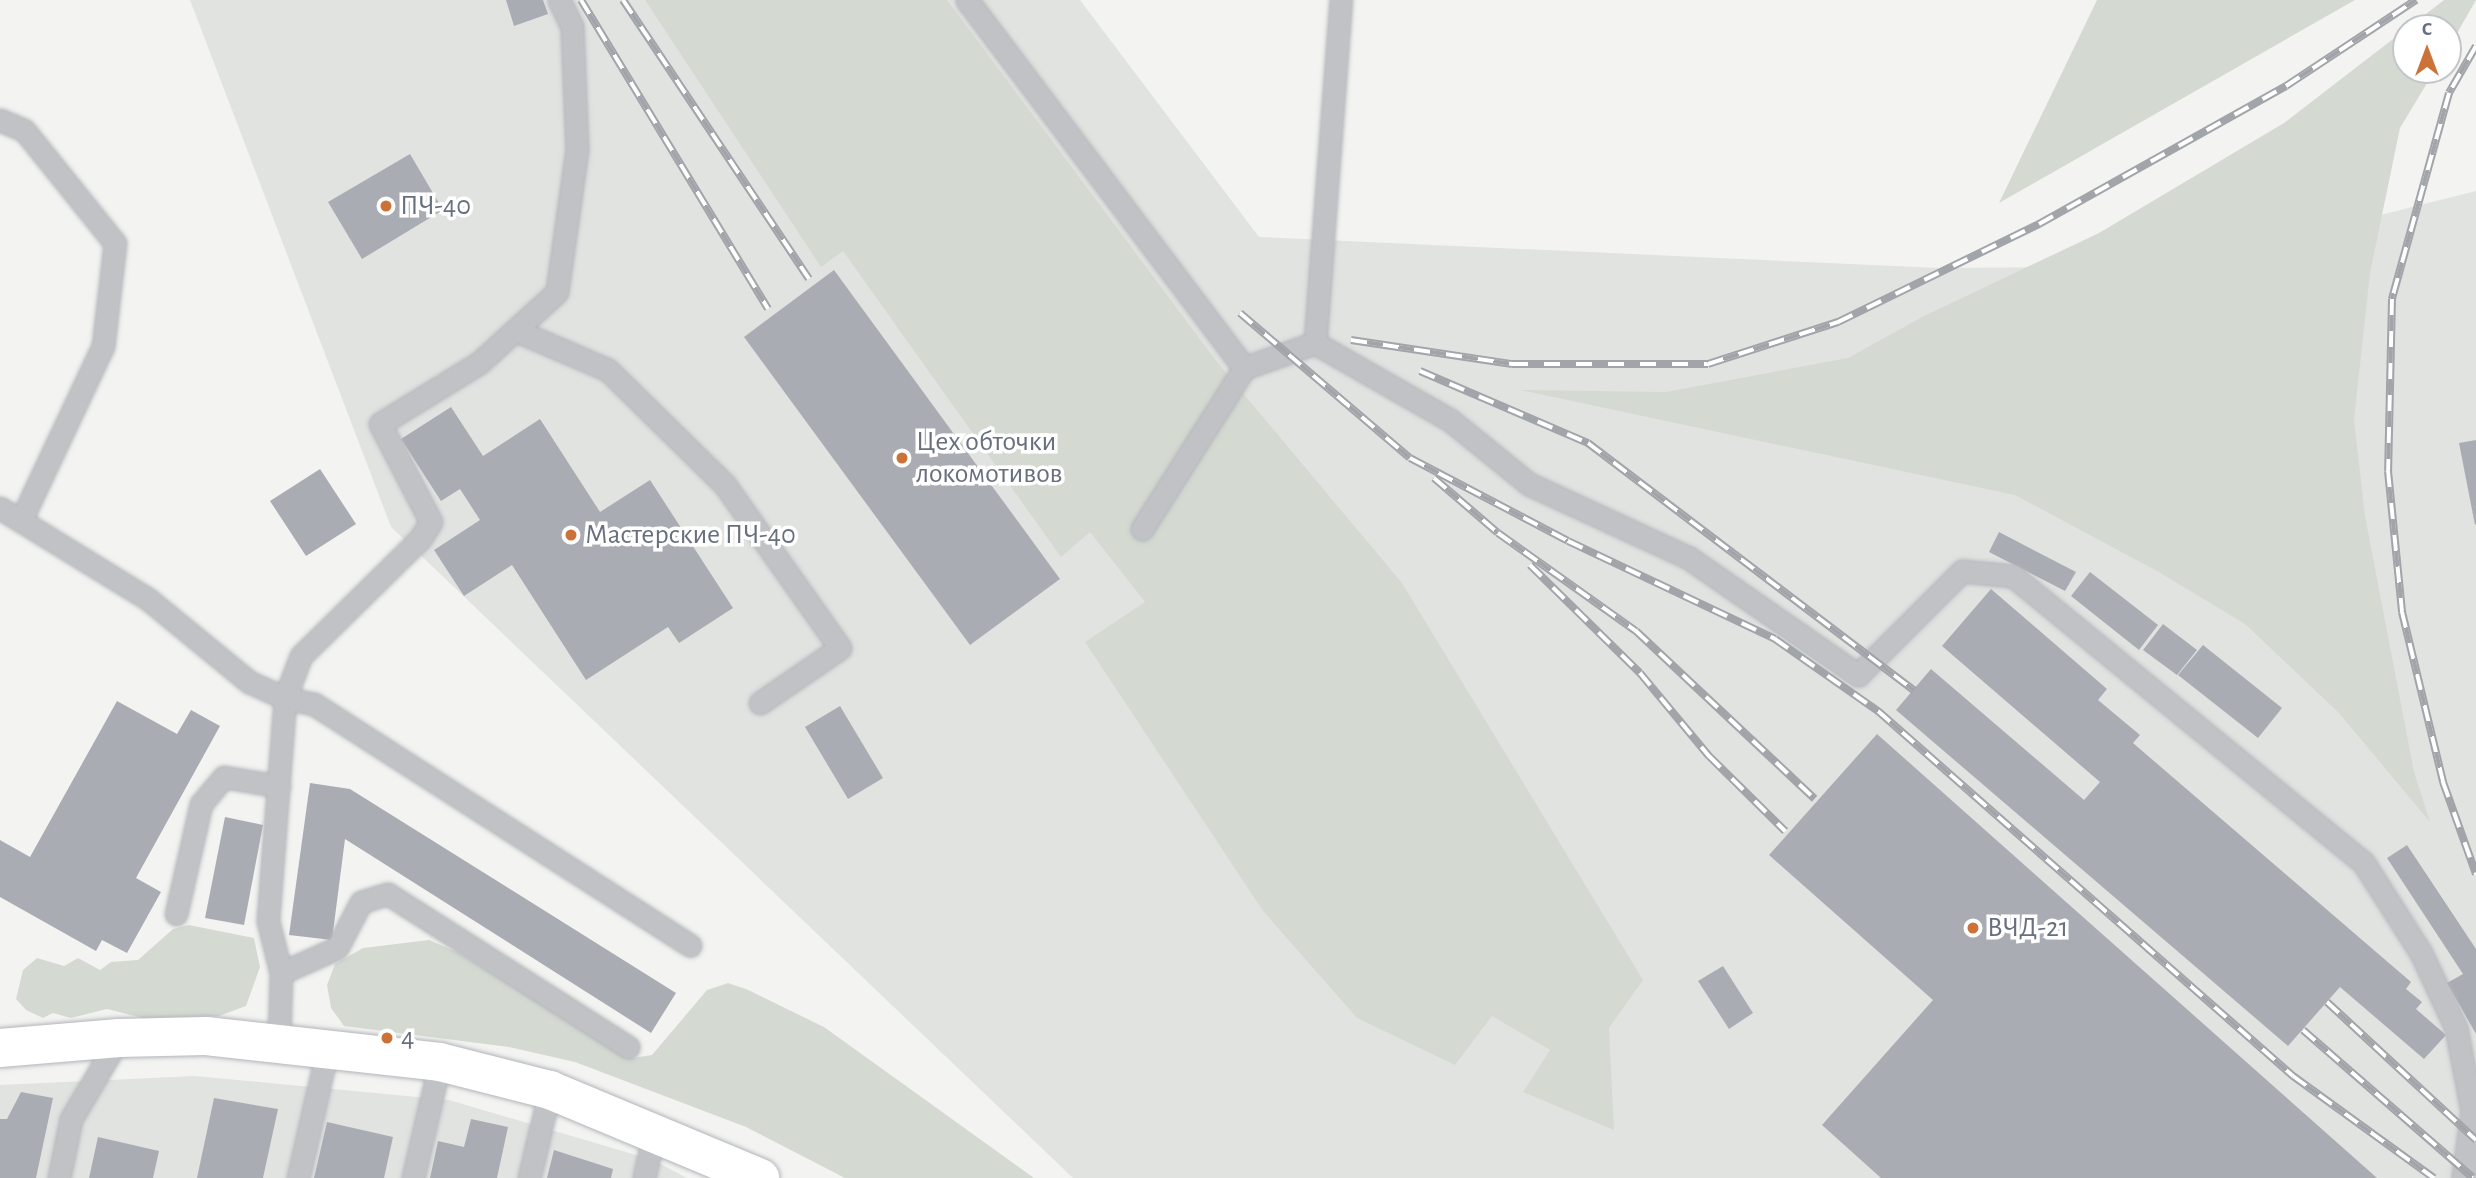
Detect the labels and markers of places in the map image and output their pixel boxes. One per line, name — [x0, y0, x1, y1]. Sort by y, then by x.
place label: ПЧ-40 — [400, 189, 471, 223]
marker: ПЧ-40 — [378, 198, 394, 214]
place label: Цех обточки локомотивов — [916, 425, 1062, 491]
marker: Цех обточки локомотивов — [894, 450, 910, 466]
place label: Мастерские ПЧ-40 — [585, 518, 796, 552]
marker: Мастерские ПЧ-40 — [563, 527, 579, 543]
place label: ВЧД-21 — [1987, 911, 2068, 945]
marker: ВЧД-21 — [1965, 920, 1981, 936]
place label: 4 — [401, 1021, 414, 1055]
marker: 4 — [379, 1030, 395, 1046]

